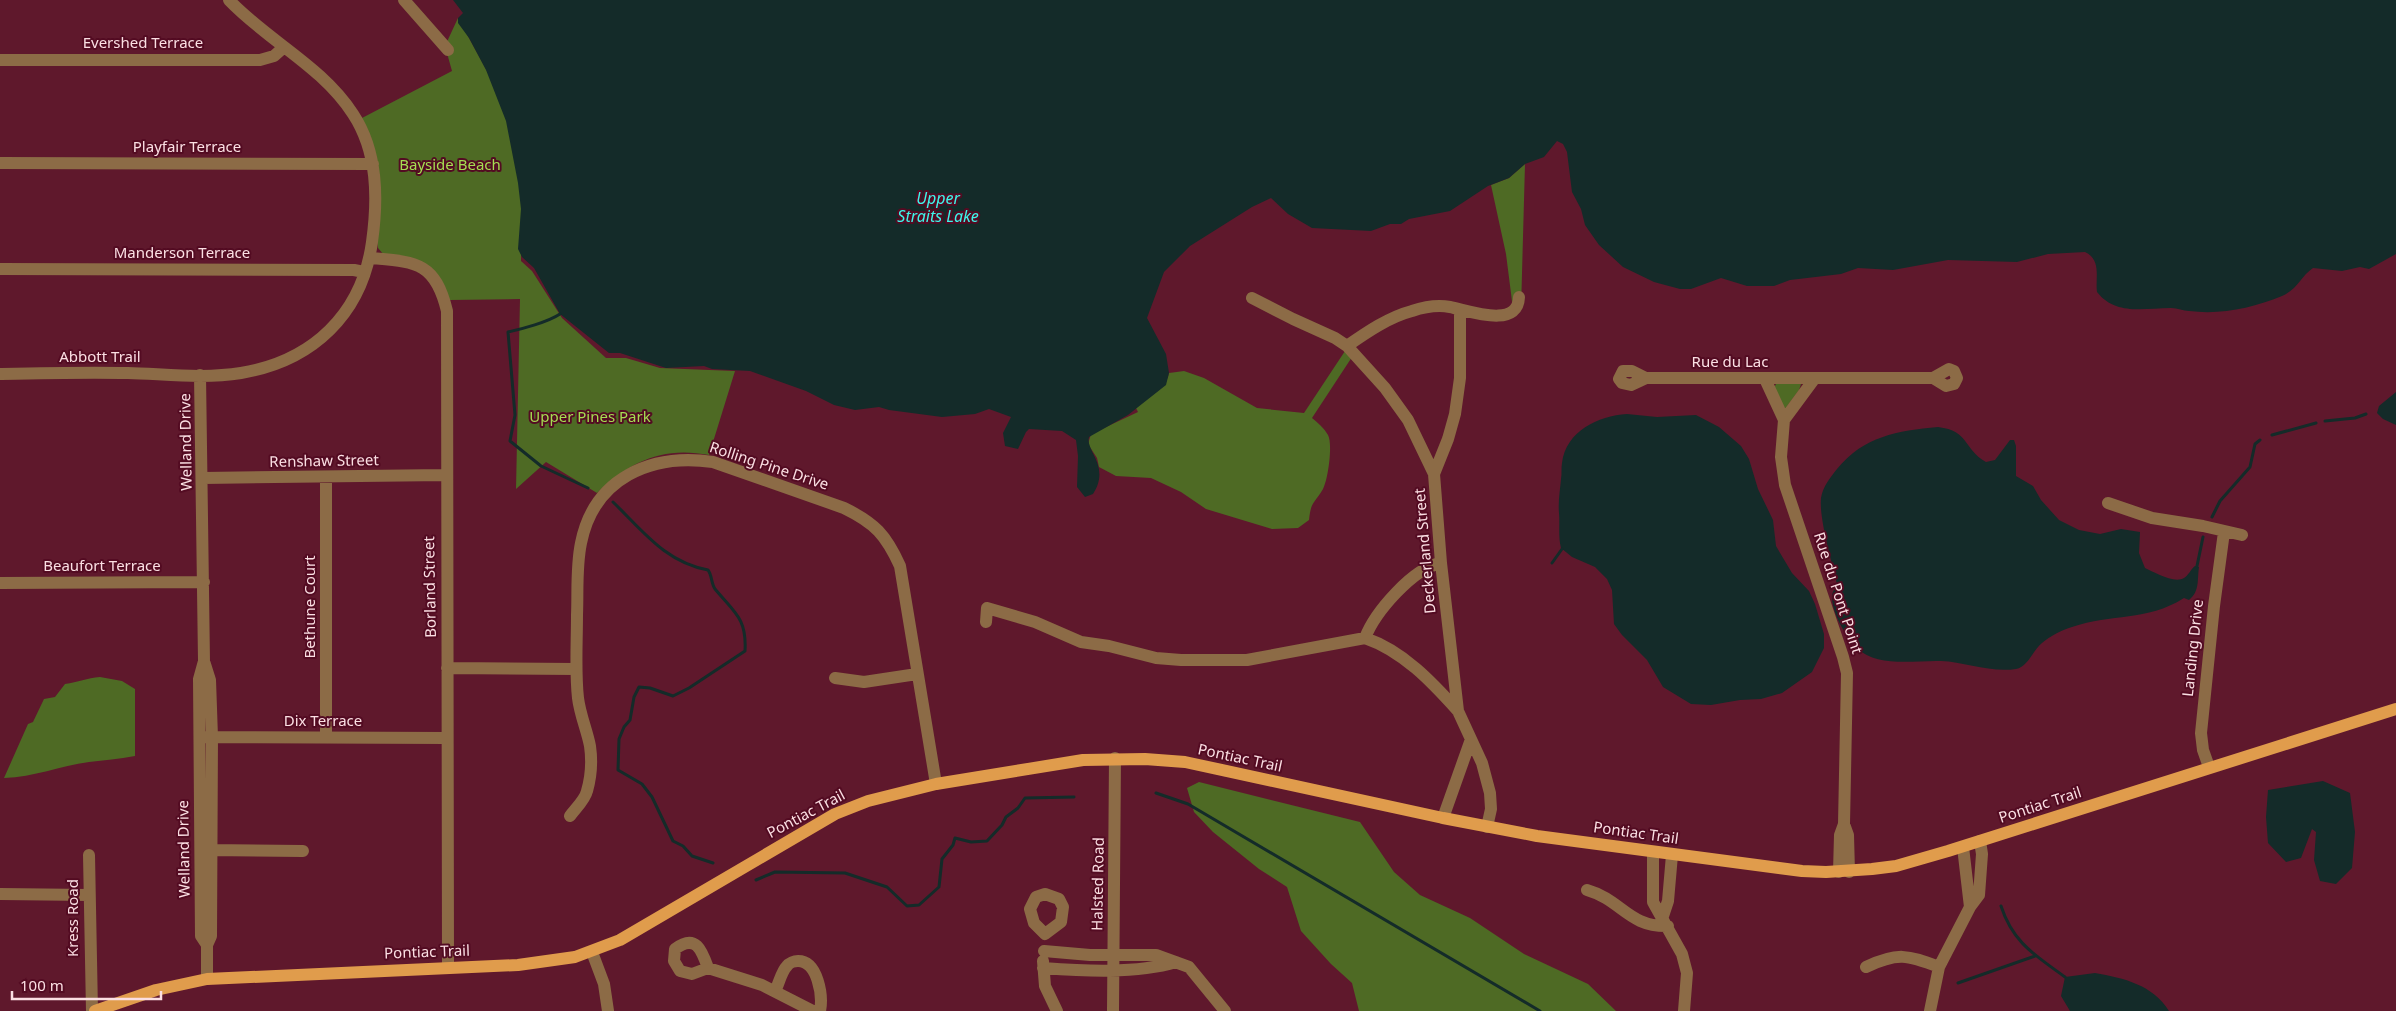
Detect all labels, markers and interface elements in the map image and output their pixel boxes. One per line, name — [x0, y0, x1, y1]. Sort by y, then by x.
street label: Evershed Terrace — [83, 32, 203, 52]
street label: Playfair Terrace — [133, 136, 241, 156]
park label: Bayside Beach — [399, 154, 501, 174]
water label: Upper Straits Lake — [897, 187, 979, 227]
street label: Manderson Terrace — [114, 242, 250, 262]
street label: Abbott Trail — [59, 346, 141, 366]
street label: Rue du Lac — [1692, 351, 1768, 371]
street label: Welland Drive — [174, 393, 196, 491]
park label: Upper Pines Park — [529, 406, 651, 426]
street label: Rolling Pine Drive — [707, 436, 831, 494]
street label: Renshaw Street — [269, 449, 379, 471]
street label: Deckerland Street — [1409, 487, 1439, 615]
street label: Rue du Pont Point — [1810, 529, 1868, 657]
street label: Borland Street — [418, 535, 440, 638]
street label: Beaufort Terrace — [43, 555, 161, 575]
street label: Bethune Court — [299, 555, 319, 659]
street label: Landing Drive — [2177, 598, 2207, 698]
street label: Dix Terrace — [284, 710, 362, 730]
street label: Pontiac Trail — [1196, 738, 1284, 776]
street label: Pontiac Trail — [1996, 781, 2084, 827]
street label: Pontiac Trail — [763, 784, 848, 842]
street label: Welland Drive — [172, 800, 194, 898]
street label: Pontiac Trail — [1592, 816, 1680, 848]
street label: Halsted Road — [1086, 837, 1108, 931]
street label: Kress Road — [62, 879, 82, 957]
street label: Pontiac Trail — [384, 940, 470, 962]
scale bar — [12, 968, 161, 1000]
text: 100 m — [20, 975, 64, 995]

